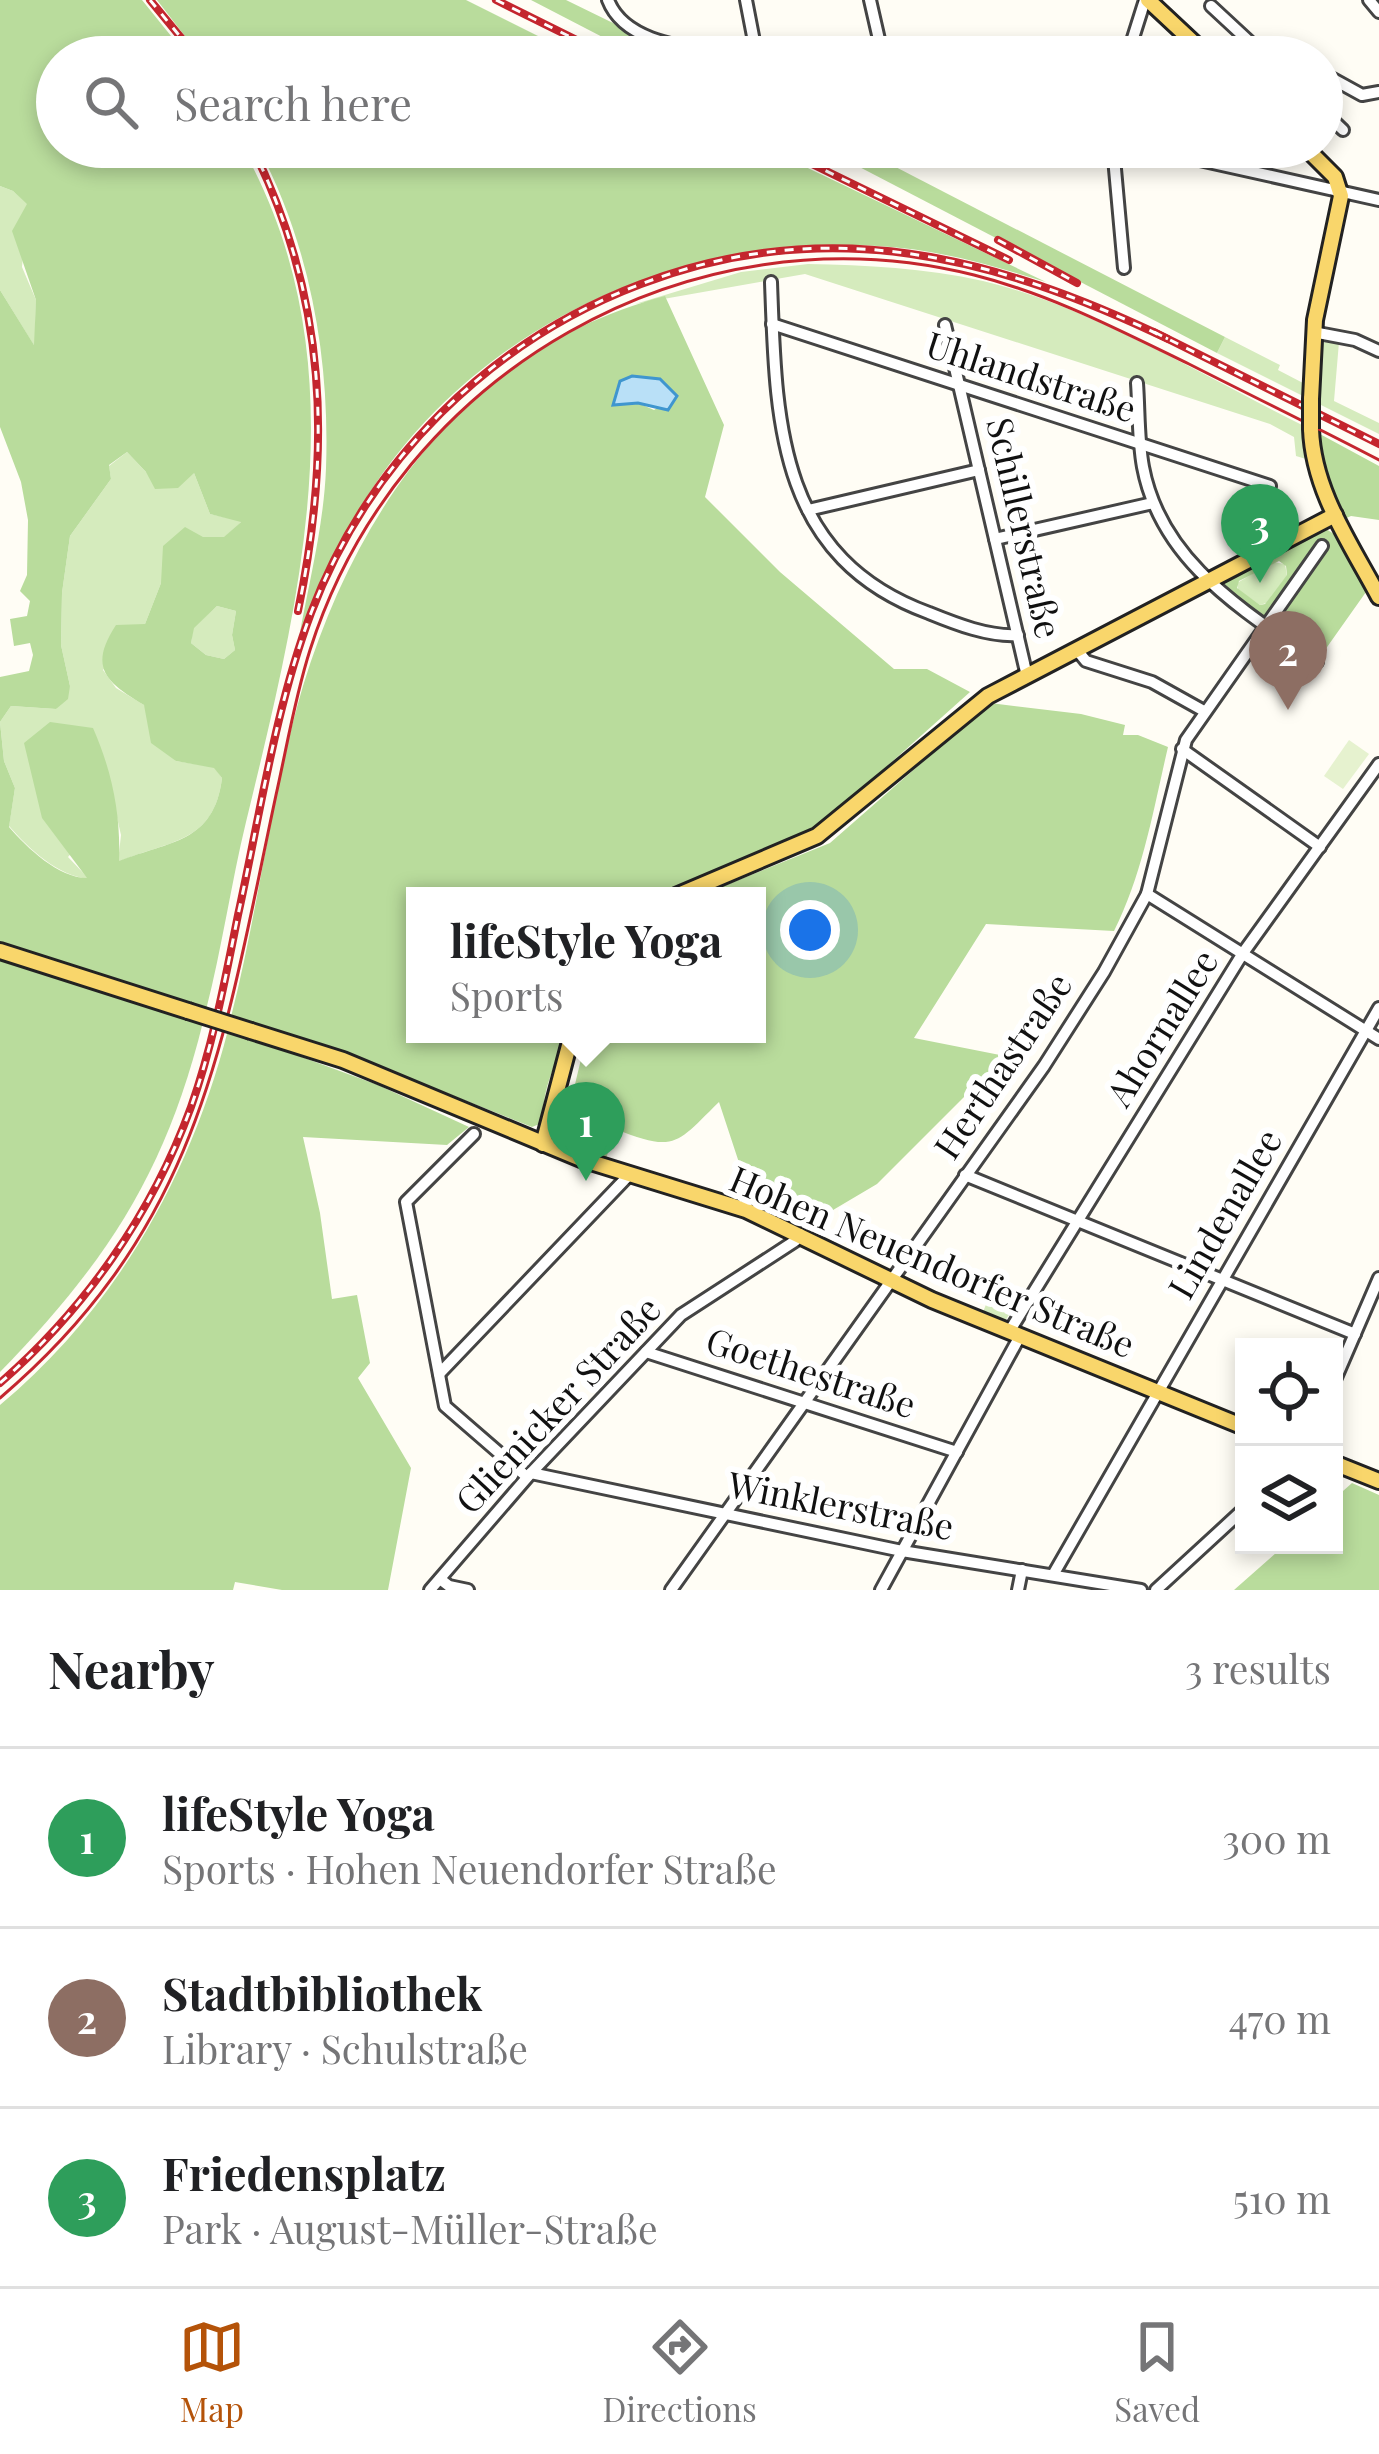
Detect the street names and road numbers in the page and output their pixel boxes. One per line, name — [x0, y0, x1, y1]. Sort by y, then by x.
street label: Uhlandstraße — [921, 319, 1143, 432]
street label: Schillerstraße — [977, 412, 1075, 643]
street label: Ahornallee — [1093, 940, 1227, 1115]
street label: Herthastraße — [921, 962, 1081, 1167]
street label: Lindenallee — [1155, 1119, 1291, 1307]
street label: Hohen Neuendorfer Straße — [723, 1153, 1142, 1367]
street label: Glienicker Straße — [443, 1285, 670, 1523]
street label: Goethestraße — [701, 1315, 922, 1428]
street label: Winklerstraße — [724, 1458, 958, 1549]

